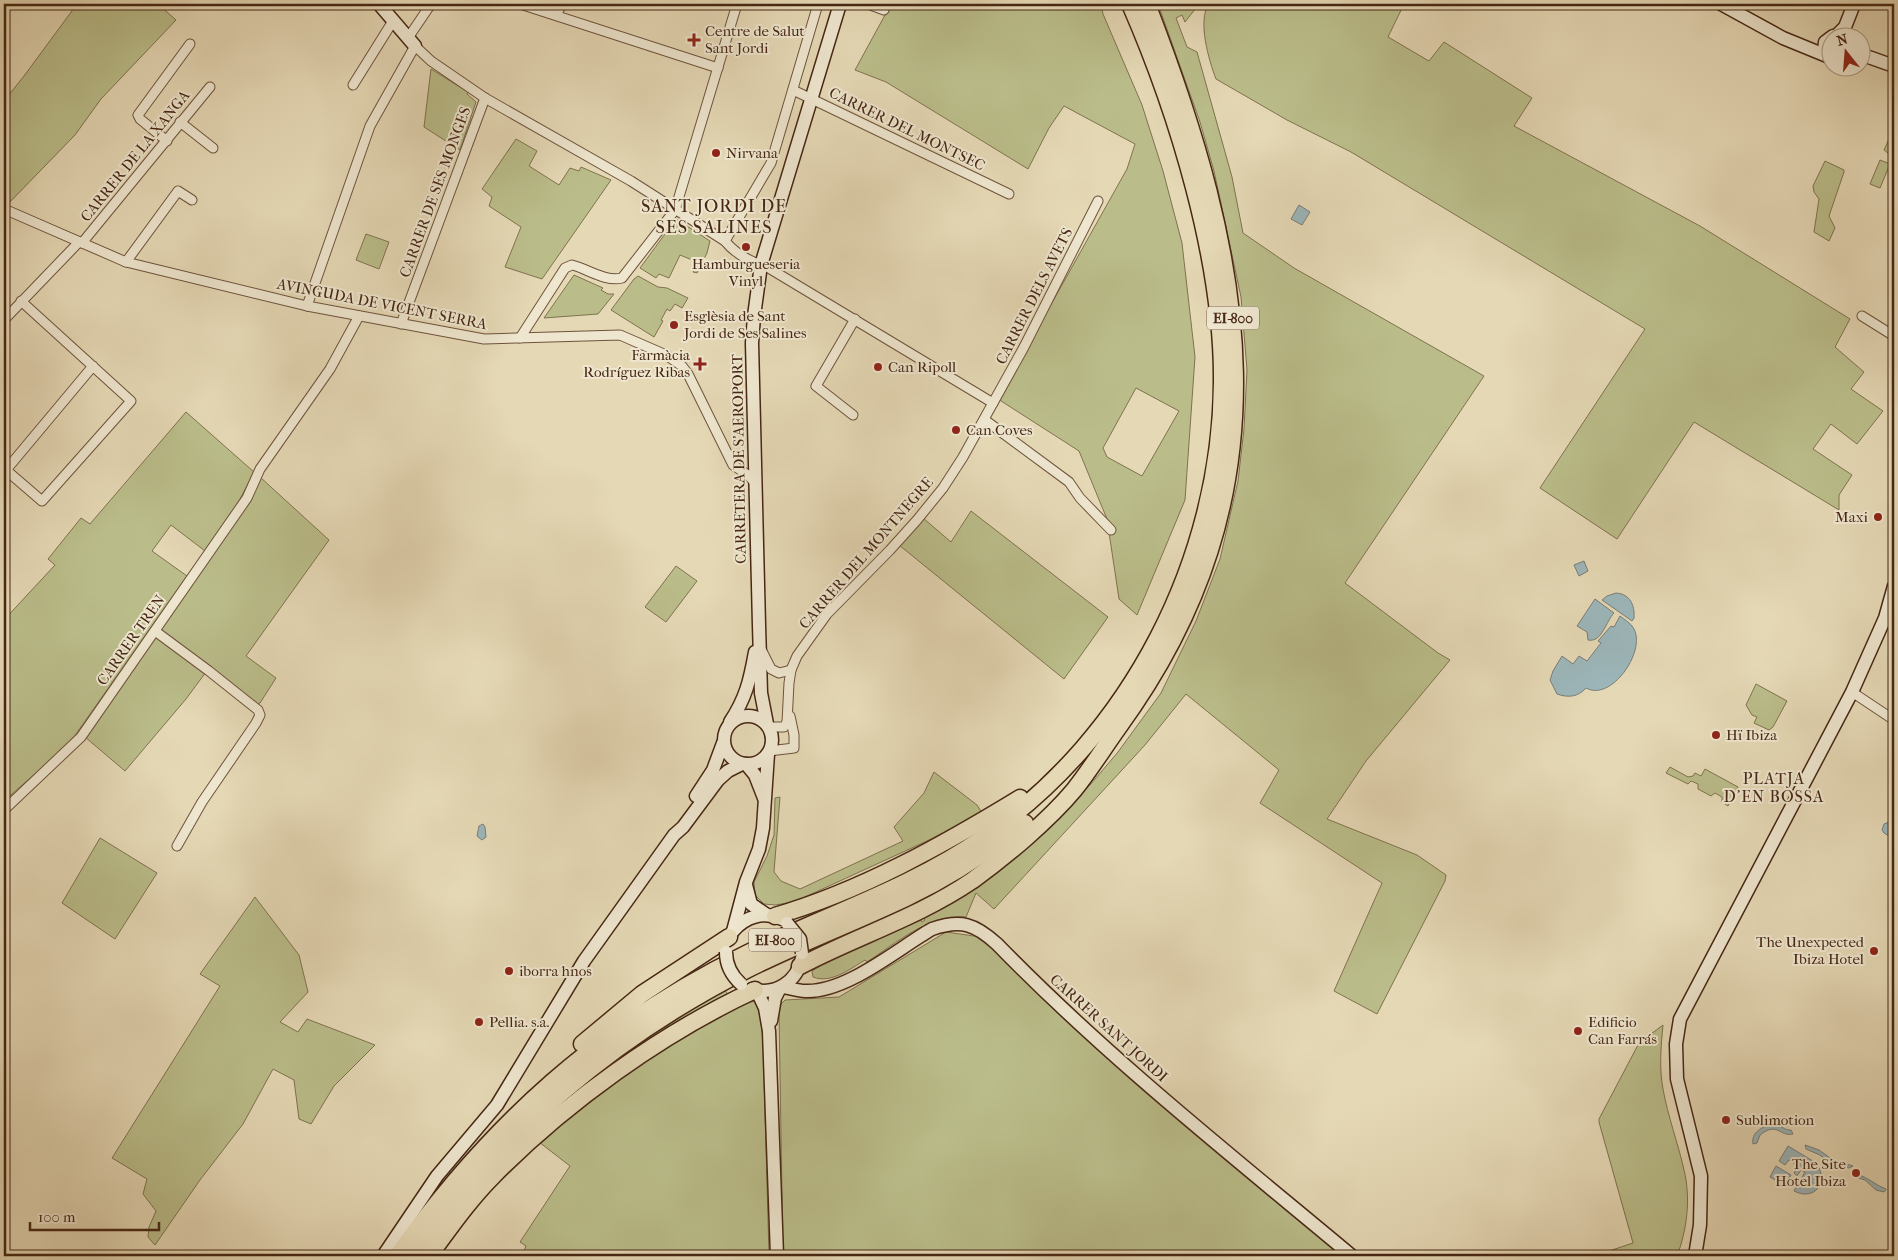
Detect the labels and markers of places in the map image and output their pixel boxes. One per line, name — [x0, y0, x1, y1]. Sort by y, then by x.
place label: Centre de Salut Sant Jordi — [705, 22, 805, 57]
marker: Centre de Salut Sant Jordi — [687, 33, 701, 47]
place label: Nirvana — [726, 144, 779, 162]
marker: Nirvana — [710, 147, 722, 159]
marker: Hamburgueseria Vinyl — [740, 241, 752, 253]
place label: Hamburgueseria Vinyl — [692, 255, 801, 290]
place label: Esglèsia de Sant Jordi de Ses Salines — [683, 307, 807, 342]
marker: Esglèsia de Sant Jordi de Ses Salines — [668, 319, 680, 331]
place label: Farmàcia Rodríguez Ribas — [583, 346, 691, 381]
marker: Farmàcia Rodríguez Ribas — [694, 358, 706, 370]
place label: Can Ripoll — [888, 358, 956, 376]
marker: Can Ripoll — [872, 361, 884, 373]
place label: Can Coves — [966, 421, 1033, 439]
marker: Can Coves — [950, 424, 962, 436]
place label: Maxi — [1835, 508, 1869, 526]
marker: Maxi — [1872, 511, 1884, 523]
place label: Hï Ibiza — [1726, 726, 1778, 744]
marker: Hï Ibiza — [1710, 729, 1722, 741]
place label: The Unexpected Ibiza Hotel — [1756, 933, 1865, 968]
marker: The Unexpected Ibiza Hotel — [1868, 945, 1880, 957]
place label: iborra hnos — [519, 962, 592, 980]
marker: iborra hnos — [503, 965, 515, 977]
place label: Pellia. s.a. — [489, 1013, 550, 1031]
place label: Edificio Can Farrás — [1588, 1013, 1658, 1048]
marker: Pellia. s.a. — [473, 1016, 485, 1028]
marker: Edificio Can Farrás — [1572, 1025, 1584, 1037]
place label: Sublimotion — [1736, 1111, 1815, 1129]
marker: Sublimotion — [1720, 1114, 1732, 1126]
place label: The Site Hotel Ibiza — [1775, 1155, 1847, 1190]
marker: The Site Hotel Ibiza — [1850, 1167, 1862, 1179]

